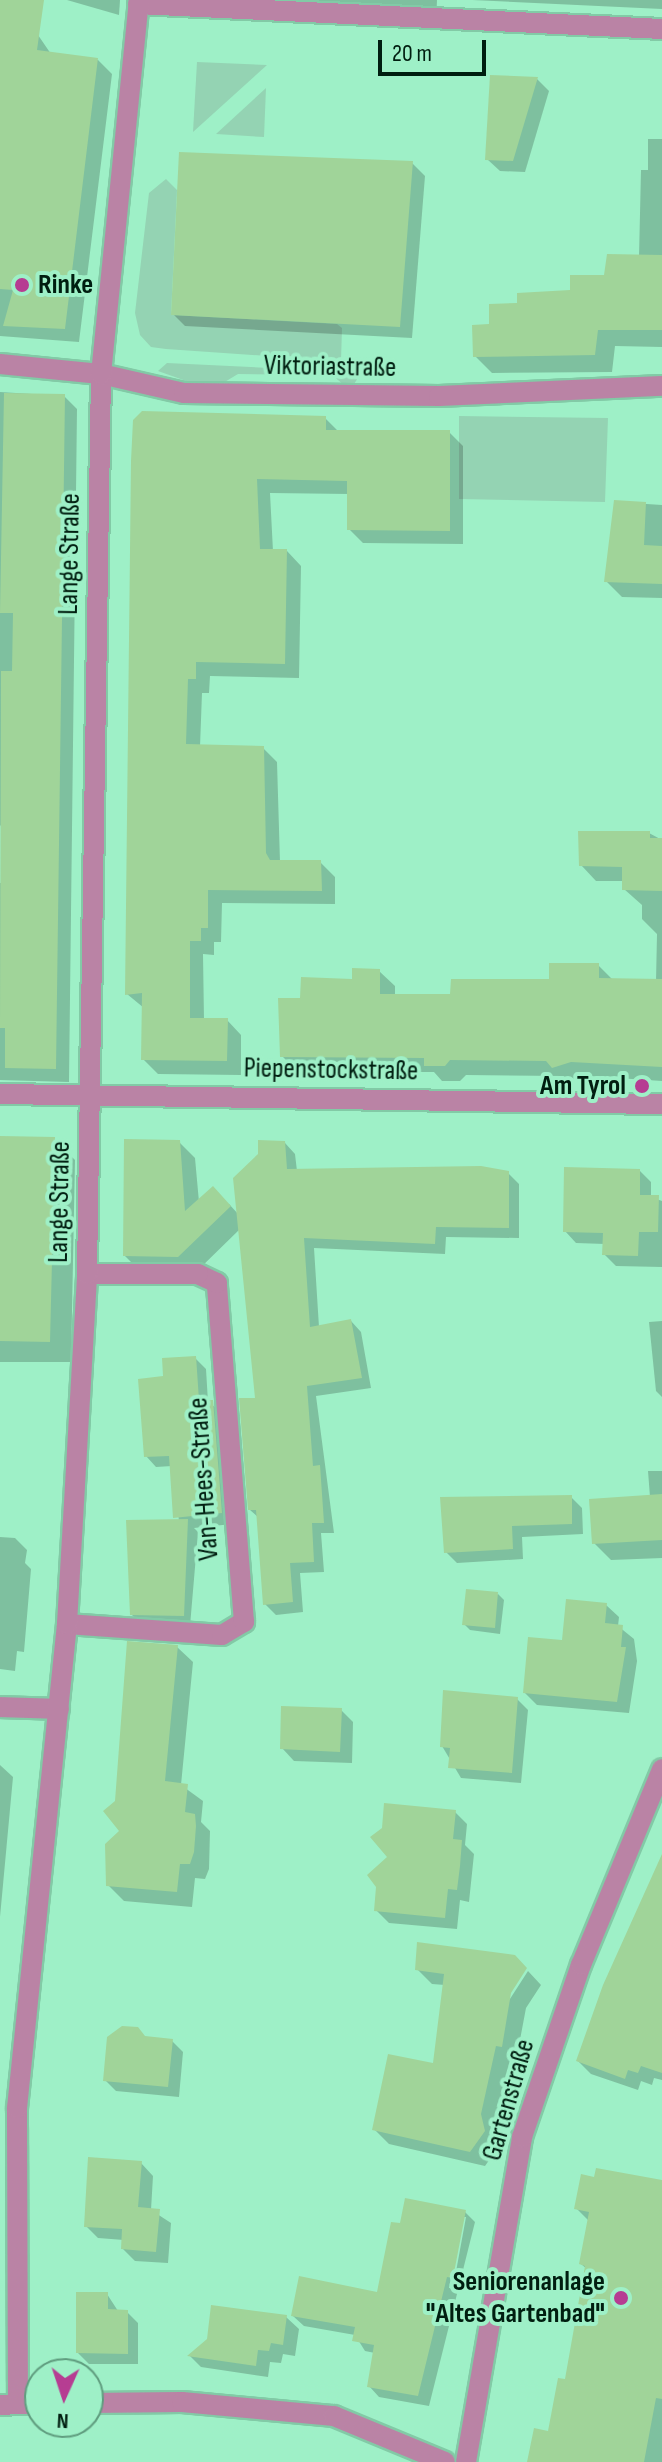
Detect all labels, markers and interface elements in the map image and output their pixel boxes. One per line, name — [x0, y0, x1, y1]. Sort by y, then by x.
scale bar — [382, 24, 490, 74]
text: 20 m — [392, 39, 432, 68]
place label: Rinke — [38, 268, 93, 302]
marker: Rinke — [13, 276, 31, 294]
street label: Viktoriastraße — [263, 349, 397, 385]
street label: Lange Straße — [52, 493, 88, 615]
street label: Piepenstockstraße — [243, 1052, 419, 1088]
place label: Am Tyrol — [540, 1069, 626, 1103]
marker: Am Tyrol — [633, 1077, 651, 1095]
street label: Lange Straße — [42, 1141, 78, 1263]
street label: Van-Hees-Straße — [182, 1396, 226, 1562]
street label: Gartenstraße — [476, 2036, 542, 2164]
place label: Seniorenanlage "Altes Gartenbad" — [426, 2265, 605, 2331]
marker: Seniorenanlage "Altes Gartenbad" — [612, 2289, 630, 2307]
north arrow — [24, 2358, 104, 2438]
text: N — [56, 2407, 69, 2434]

